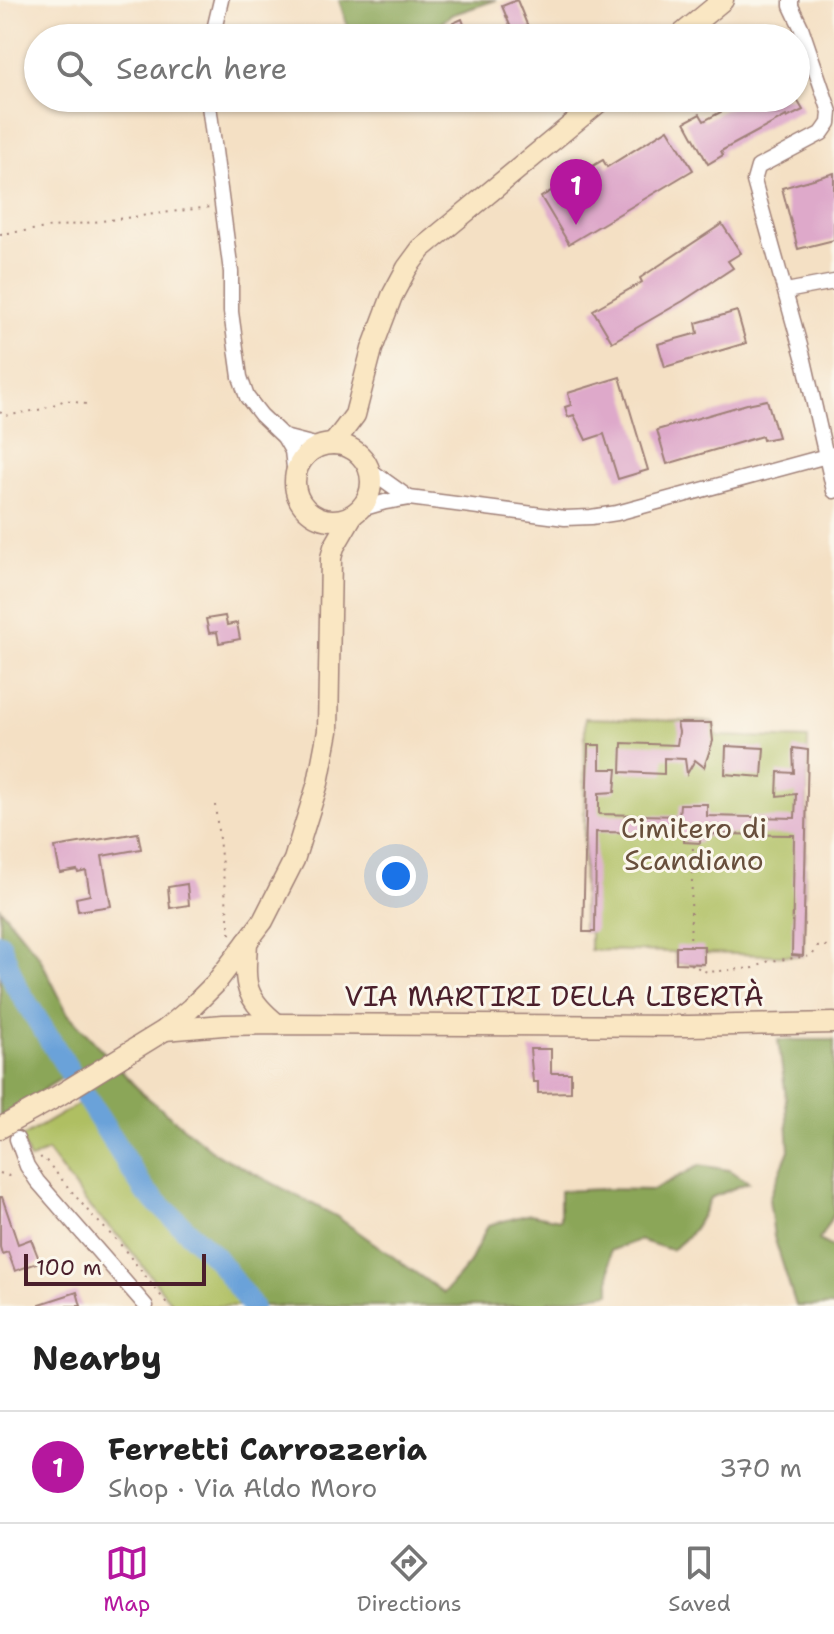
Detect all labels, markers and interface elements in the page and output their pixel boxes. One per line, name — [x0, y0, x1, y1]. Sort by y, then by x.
search box — [24, 24, 810, 112]
icon: search — [52, 46, 96, 90]
text: Search here — [116, 48, 287, 89]
pin: 1 — [550, 159, 602, 225]
park label: Cimitero di Scandiano — [621, 809, 767, 879]
your location — [376, 856, 416, 896]
street label: VIA MARTIRI DELLA LIBERTÀ — [344, 977, 764, 1015]
scale bar — [24, 1250, 206, 1286]
text: 100 m — [36, 1253, 102, 1282]
text: Nearby — [32, 1335, 162, 1381]
text: Ferretti Carrozzeria — [108, 1429, 427, 1470]
text: 1 — [52, 1450, 64, 1485]
text: 370 m — [719, 1450, 802, 1485]
text: Shop · Via Aldo Moro — [108, 1470, 377, 1505]
tab: Map — [103, 1541, 150, 1618]
tab: Directions — [357, 1541, 462, 1618]
tab: Saved — [668, 1541, 731, 1618]

